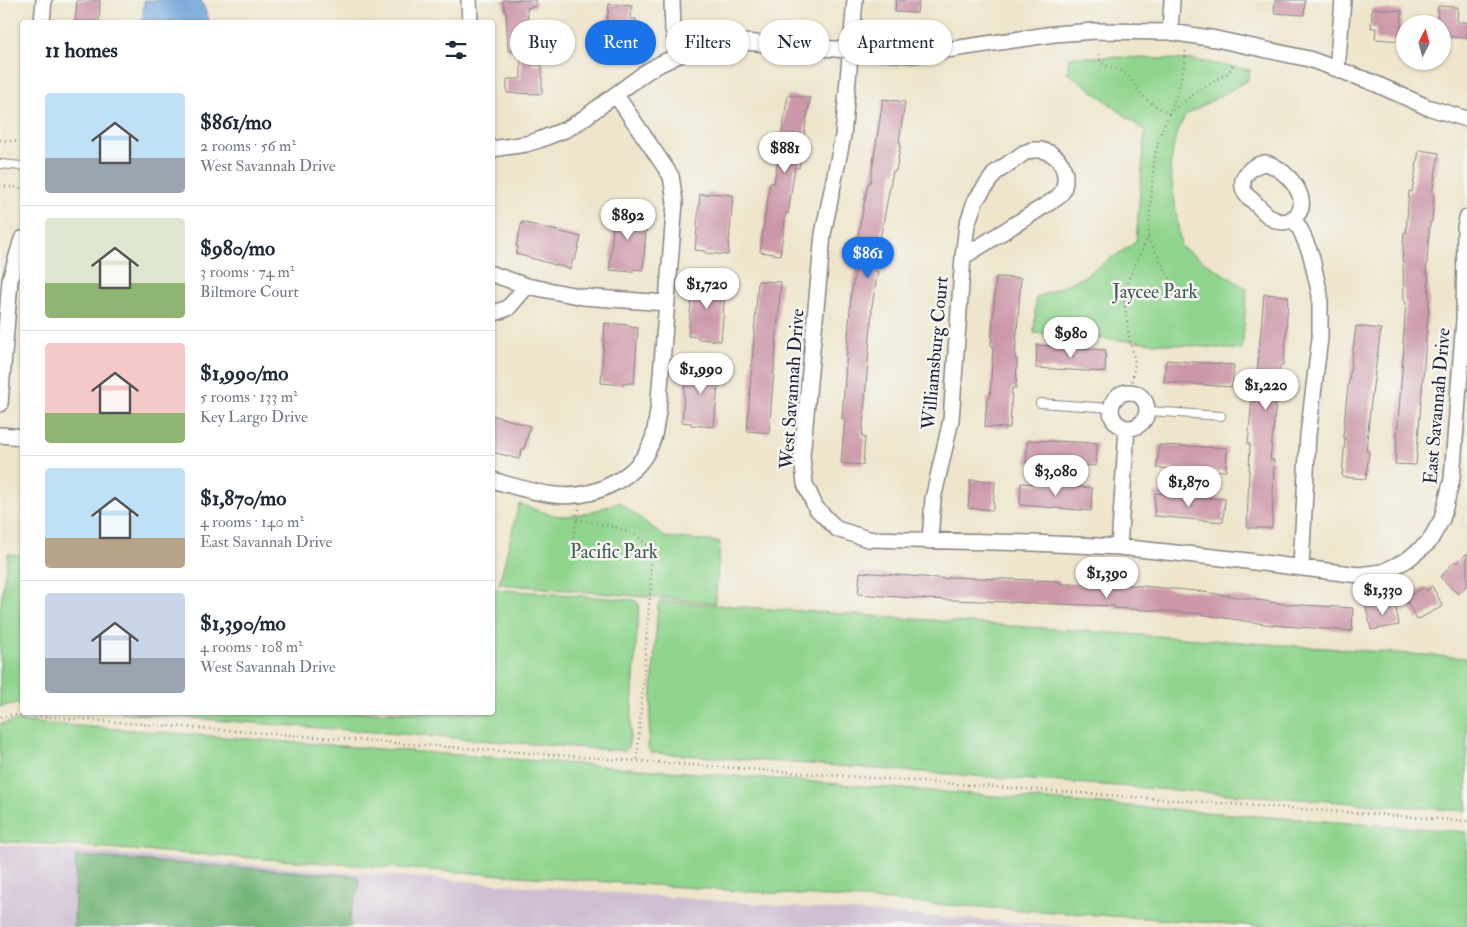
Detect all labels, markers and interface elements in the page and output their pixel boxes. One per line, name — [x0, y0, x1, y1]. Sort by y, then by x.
north arrow — [1396, 15, 1451, 70]
map controls — [1396, 15, 1451, 70]
chip: Buy — [510, 20, 575, 65]
chip: Rent — [585, 20, 656, 65]
chip: Filters — [666, 20, 749, 65]
chip: New — [759, 20, 829, 65]
chip: Apartment — [839, 20, 952, 65]
icon: filters — [442, 36, 470, 64]
text: 11 homes — [45, 37, 118, 64]
text: $861/mo — [200, 109, 272, 136]
icon: home — [85, 113, 145, 173]
pin: $881 — [755, 132, 815, 174]
text: 2 rooms · 56 m² — [200, 136, 296, 156]
text: $881 — [770, 138, 800, 158]
text: West Savannah Drive — [200, 156, 336, 176]
pin: $892 — [598, 198, 658, 241]
text: $892 — [612, 205, 644, 225]
text: $980/mo — [200, 235, 275, 262]
pin: $861 — [838, 236, 898, 279]
icon: home — [85, 238, 145, 298]
text: $861 — [853, 243, 883, 263]
text: 3 rooms · 74 m² — [200, 262, 294, 282]
pin: $1,720 — [666, 268, 748, 310]
text: $1,720 — [686, 274, 728, 294]
street label: Williamsburg Court — [916, 275, 954, 432]
park label: Jaycee Park — [1111, 280, 1198, 304]
text: Biltmore Court — [200, 282, 299, 302]
street label: West Savannah Drive — [774, 308, 810, 471]
pin: $980 — [1041, 316, 1101, 359]
text: $980 — [1055, 323, 1087, 343]
street label: East Savannah Drive — [1418, 327, 1456, 485]
pin: $1,990 — [660, 352, 742, 395]
text: $1,990 — [679, 359, 723, 379]
text: $1,990/mo — [200, 360, 288, 387]
icon: home — [85, 363, 145, 423]
pin: $1,220 — [1225, 368, 1307, 411]
text: $1,220 — [1245, 375, 1288, 395]
text: 5 rooms · 133 m² — [200, 387, 298, 407]
text: Key Largo Drive — [200, 407, 308, 427]
pin: $3,080 — [1015, 454, 1097, 497]
text: $3,080 — [1035, 461, 1077, 481]
pin: $1,870 — [1148, 466, 1230, 508]
text: $1,870 — [1168, 472, 1210, 492]
text: $1,870/mo — [200, 485, 286, 512]
icon: home — [85, 488, 145, 548]
text: 4 rooms · 140 m² — [200, 512, 304, 532]
text: East Savannah Drive — [200, 532, 332, 552]
park label: Pacific Park — [570, 540, 658, 564]
pin: $1,390 — [1066, 556, 1148, 599]
text: $1,390 — [1086, 563, 1128, 583]
pin: $1,330 — [1342, 574, 1424, 616]
text: $1,330 — [1363, 580, 1403, 600]
text: $1,390/mo — [200, 610, 286, 637]
icon: home — [85, 613, 145, 673]
text: 4 rooms · 108 m² — [200, 637, 303, 657]
text: West Savannah Drive — [200, 657, 336, 677]

